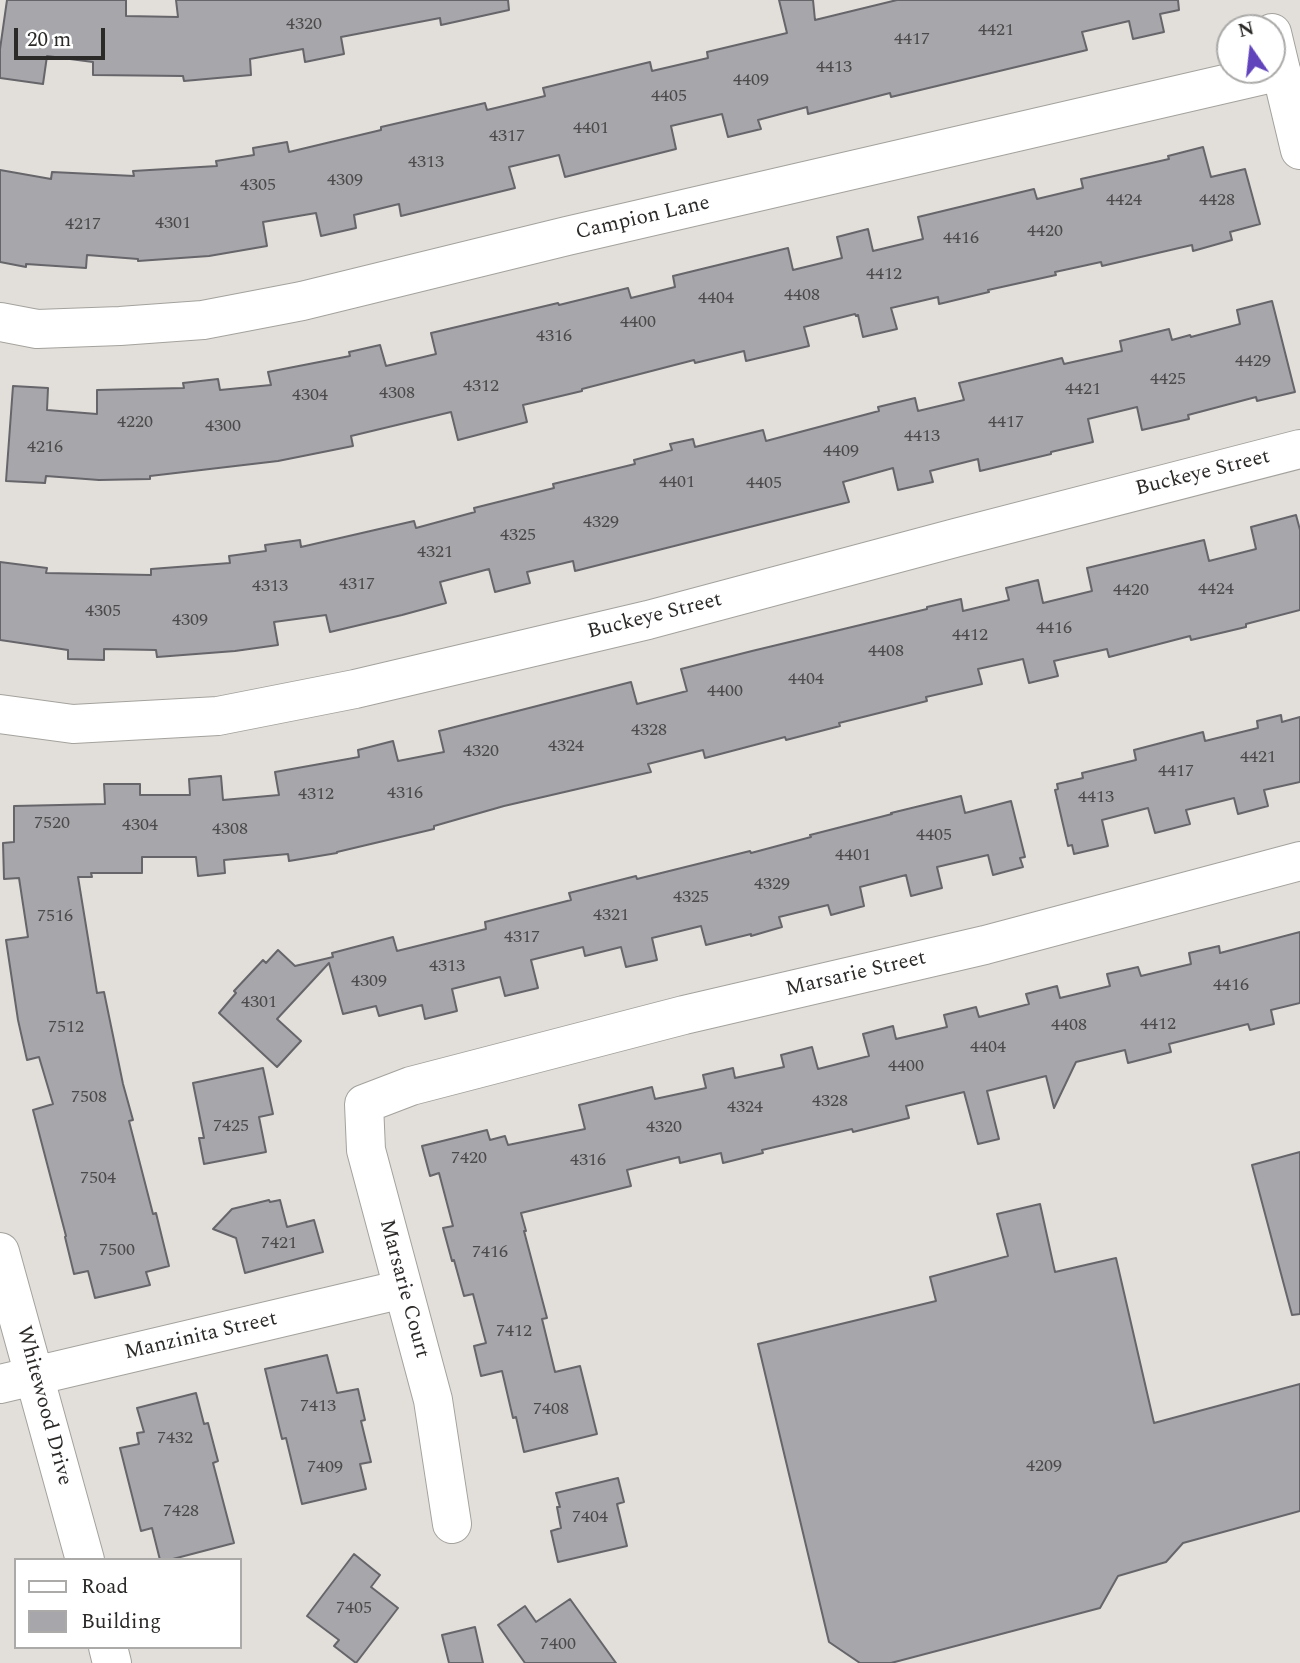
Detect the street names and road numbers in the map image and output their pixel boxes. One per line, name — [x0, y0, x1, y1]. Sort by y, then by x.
street label: Campion Lane — [574, 191, 712, 247]
street label: Buckeye Street — [1133, 445, 1273, 503]
street label: Buckeye Street — [585, 588, 725, 646]
street label: Marsarie Street — [783, 947, 929, 1003]
street label: Marsarie Court — [372, 1217, 434, 1361]
street label: Manzinita Street — [122, 1307, 280, 1367]
street label: Whitewood Drive — [10, 1324, 76, 1488]

